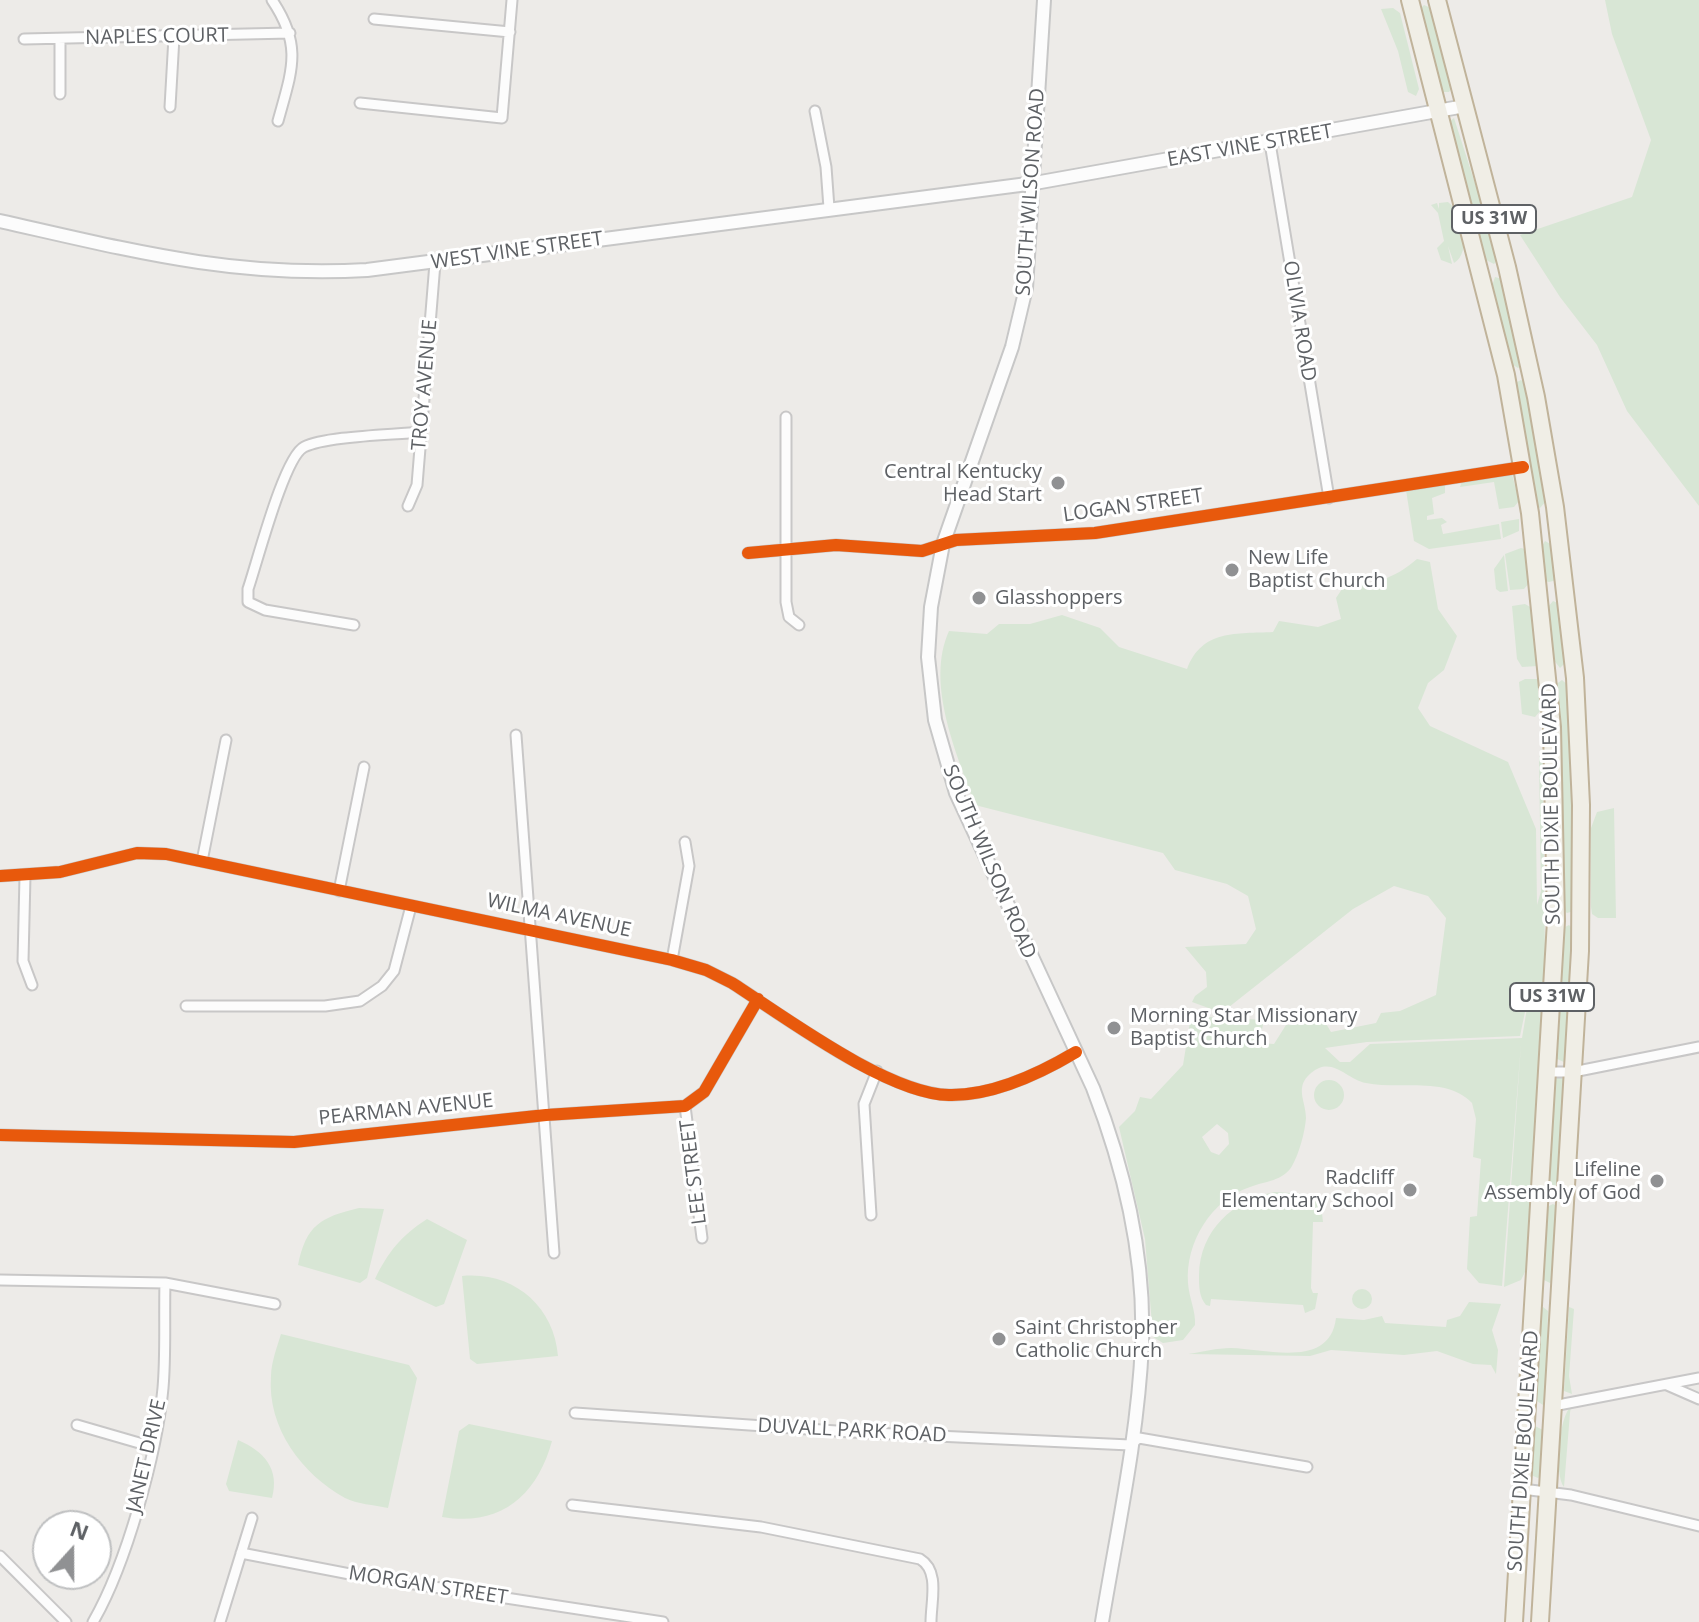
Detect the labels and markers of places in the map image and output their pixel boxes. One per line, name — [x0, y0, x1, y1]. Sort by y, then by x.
place label: Central Kentucky Head Start — [884, 460, 1042, 507]
marker: Central Kentucky Head Start — [1049, 474, 1067, 492]
place label: New Life Baptist Church — [1248, 546, 1385, 593]
marker: New Life Baptist Church — [1223, 561, 1241, 579]
place label: Glasshoppers — [995, 586, 1122, 610]
marker: Glasshoppers — [970, 589, 988, 607]
place label: Morning Star Missionary Baptist Church — [1130, 1004, 1357, 1051]
marker: Morning Star Missionary Baptist Church — [1105, 1019, 1123, 1037]
place label: Lifeline Assembly of God — [1484, 1158, 1641, 1205]
place label: Radcliff Elementary School — [1221, 1166, 1394, 1213]
marker: Lifeline Assembly of God — [1648, 1172, 1666, 1190]
marker: Radcliff Elementary School — [1401, 1181, 1419, 1199]
place label: Saint Christopher Catholic Church — [1015, 1316, 1177, 1363]
marker: Saint Christopher Catholic Church — [990, 1330, 1008, 1348]

